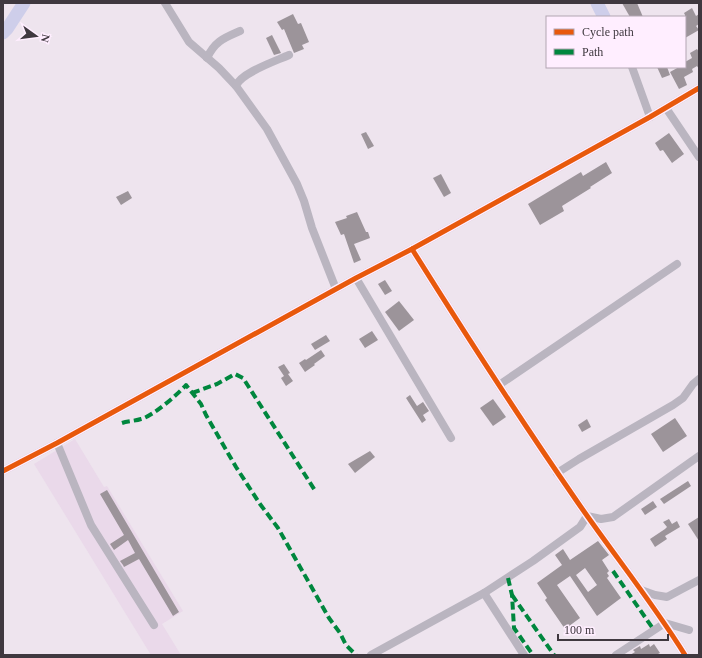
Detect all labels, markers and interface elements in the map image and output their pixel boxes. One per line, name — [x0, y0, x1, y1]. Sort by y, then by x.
north arrow — [16, 16, 56, 56]
legend — [546, 16, 686, 68]
text: Cycle path — [582, 25, 634, 39]
text: N — [39, 33, 52, 44]
text: Path — [582, 45, 603, 59]
scale bar — [558, 616, 668, 642]
text: 100 m — [564, 623, 595, 637]

